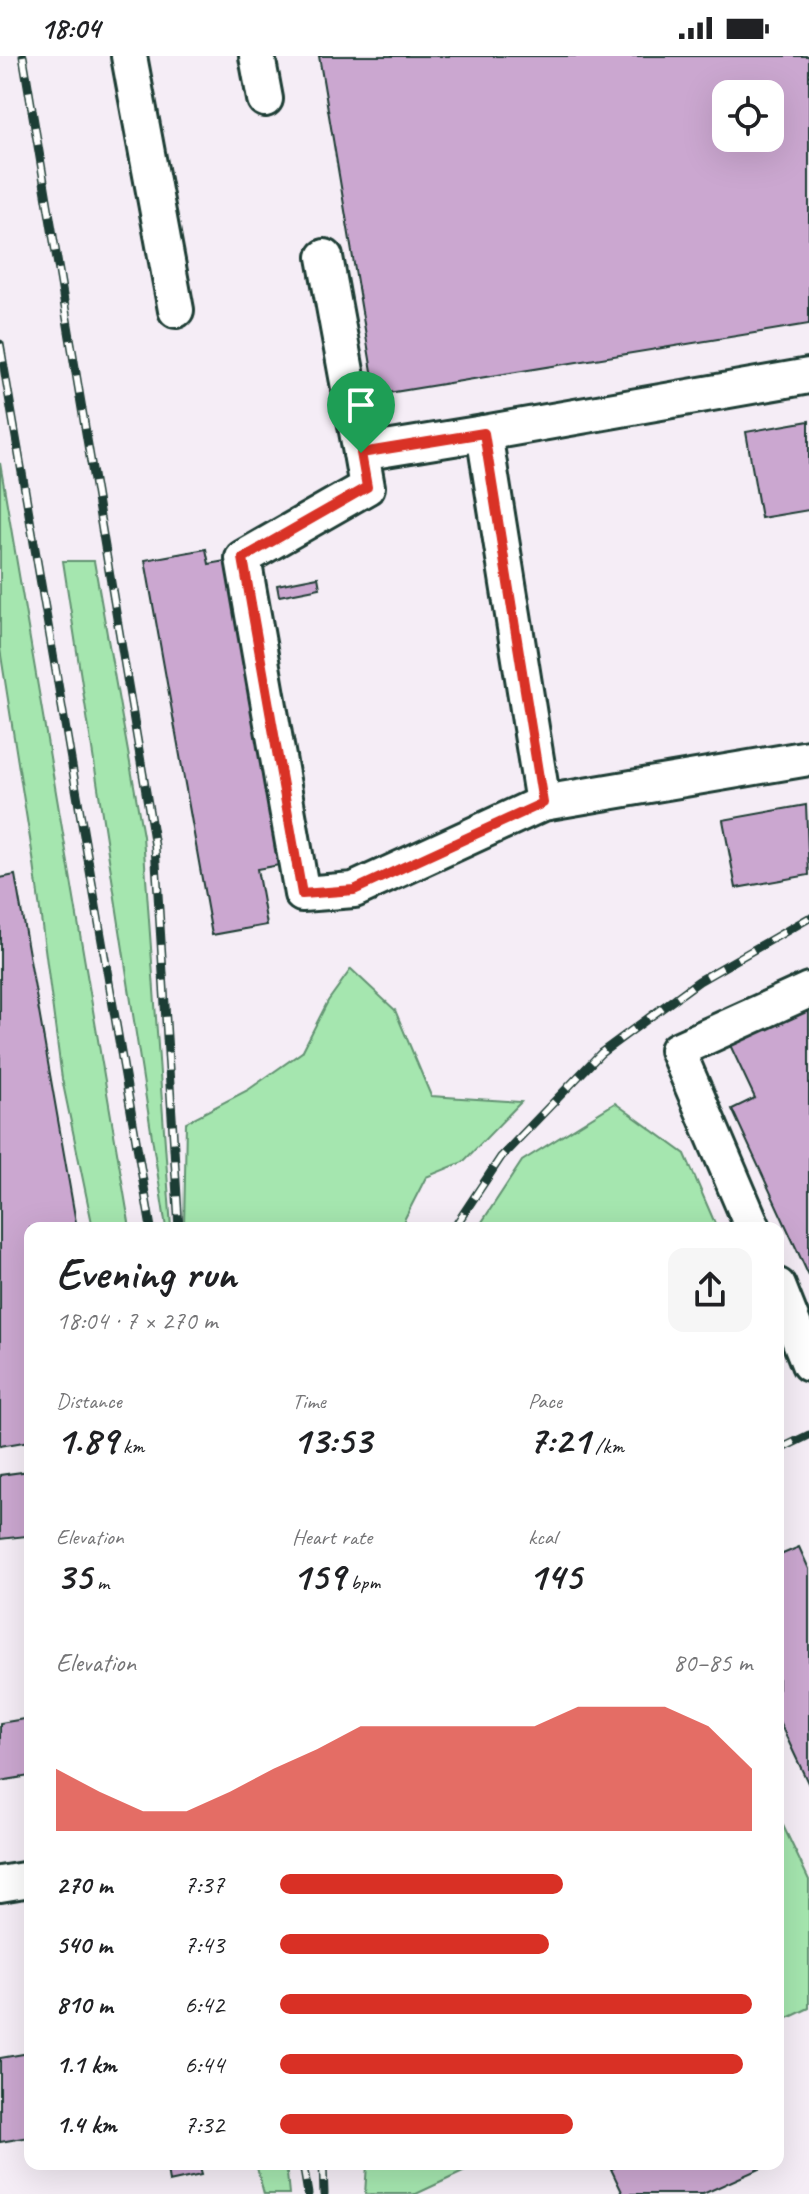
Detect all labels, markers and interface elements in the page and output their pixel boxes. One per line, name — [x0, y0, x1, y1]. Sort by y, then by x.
text: 18:04 — [40, 9, 100, 47]
map controls — [712, 80, 784, 152]
button: locate — [712, 80, 784, 152]
pin — [327, 371, 395, 453]
icon: arrive — [339, 383, 383, 427]
text: Evening run — [56, 1246, 236, 1301]
button: share — [668, 1248, 752, 1332]
text: 18:04 · 7 × 270 m — [56, 1304, 217, 1337]
text: Distance — [56, 1387, 122, 1415]
text: Time — [292, 1387, 326, 1415]
text: Pace — [528, 1387, 562, 1415]
text: 1.89 — [56, 1415, 117, 1465]
text: 13:53 — [292, 1415, 371, 1465]
text: 7:21 — [528, 1415, 590, 1465]
text: km — [117, 1432, 144, 1460]
text: /km — [590, 1432, 624, 1460]
text: Elevation — [56, 1523, 124, 1551]
text: Heart rate — [292, 1523, 372, 1551]
text: kcal — [528, 1523, 557, 1551]
text: 35 — [56, 1551, 91, 1601]
text: 159 — [292, 1551, 345, 1601]
text: 145 — [528, 1551, 581, 1601]
text: m — [91, 1568, 109, 1596]
text: bpm — [345, 1568, 380, 1596]
text: Elevation — [56, 1646, 136, 1679]
text: 80–85 m — [673, 1646, 752, 1679]
text: 270 m — [56, 1868, 112, 1901]
text: 7:37 — [184, 1868, 224, 1901]
text: 540 m — [56, 1928, 112, 1961]
text: 7:43 — [184, 1928, 224, 1961]
text: 810 m — [56, 1988, 112, 2021]
text: 6:42 — [184, 1988, 224, 2021]
text: 1.1 km — [56, 2048, 116, 2081]
text: 6:44 — [184, 2048, 224, 2081]
text: 1.4 km — [56, 2108, 116, 2141]
text: 7:32 — [184, 2108, 224, 2141]

